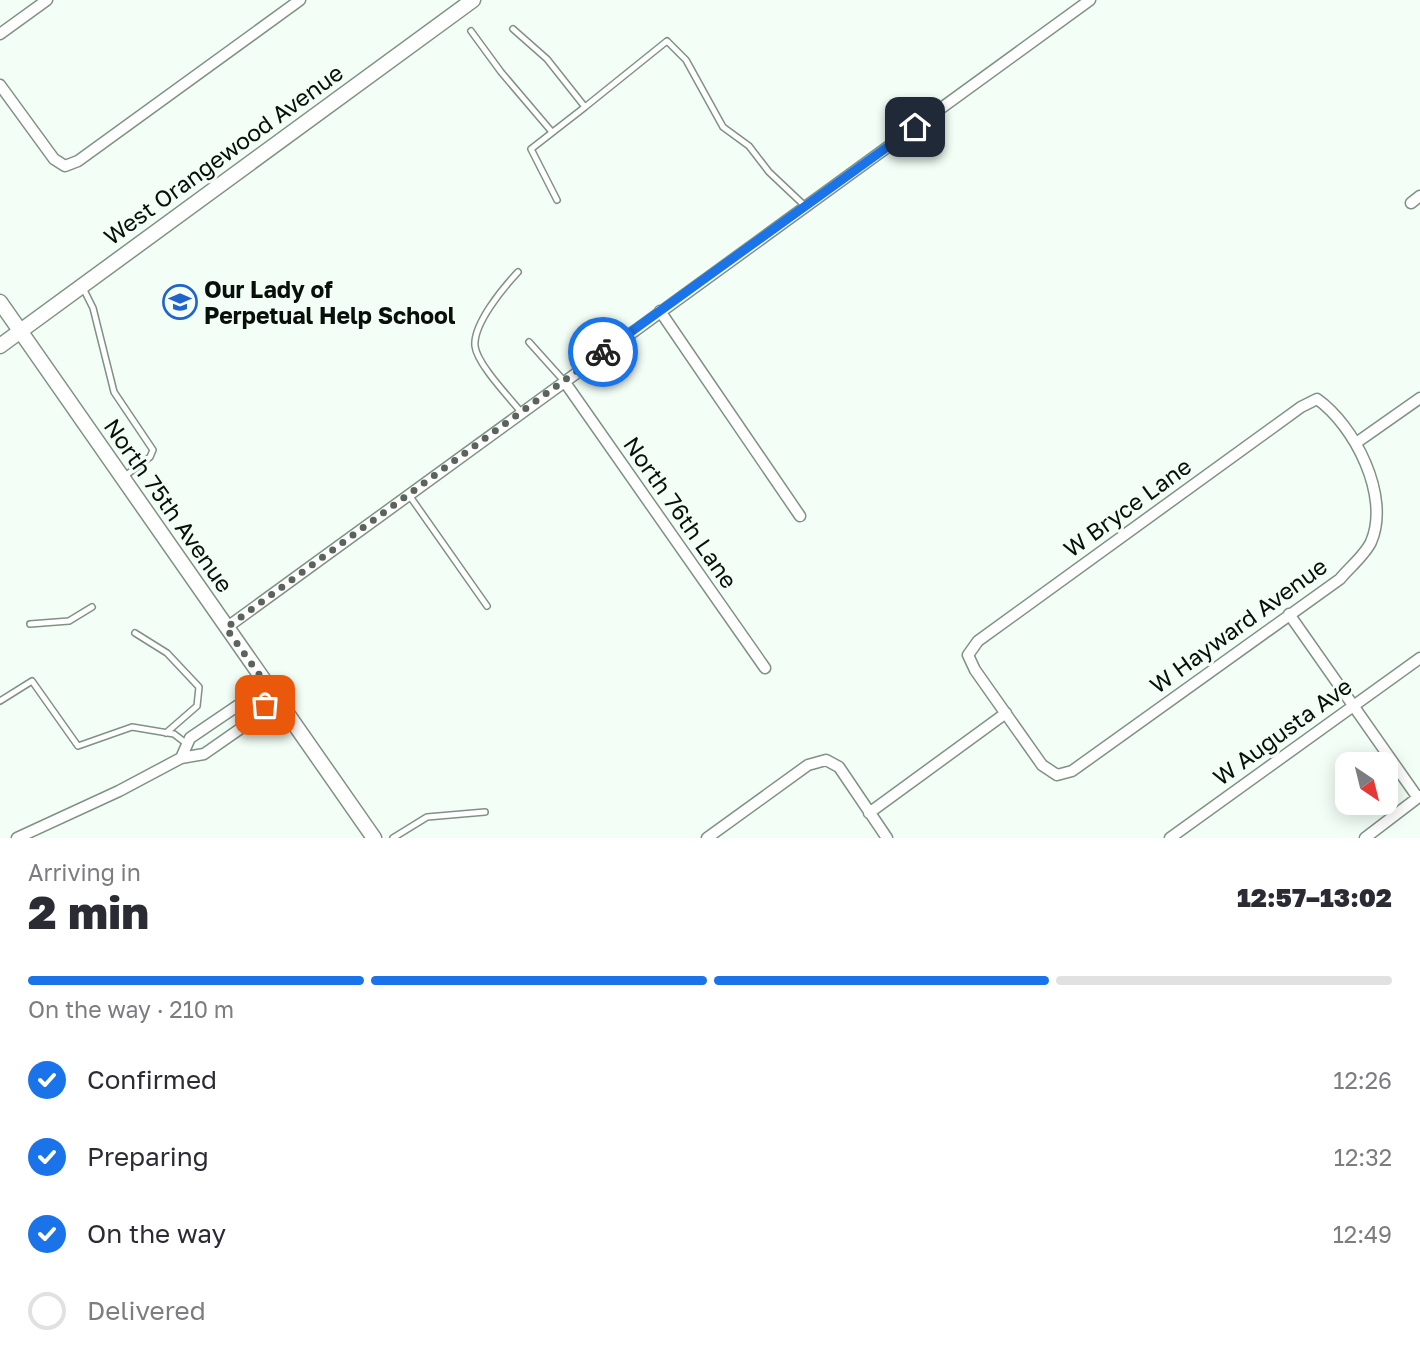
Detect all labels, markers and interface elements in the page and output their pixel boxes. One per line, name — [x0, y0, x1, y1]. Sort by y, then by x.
street label: West Orangewood Avenue — [98, 58, 348, 250]
pin — [885, 97, 945, 157]
icon: home — [896, 108, 934, 146]
place label: Our Lady of Perpetual Help School — [204, 275, 456, 329]
school or university icon: Our Lady of Perpetual Help School — [161, 283, 199, 321]
courier — [568, 317, 638, 387]
icon: bike — [584, 333, 622, 371]
street label: North 75th Avenue — [99, 413, 239, 597]
street label: North 76th Lane — [618, 431, 744, 593]
street label: W Bryce Lane — [1058, 451, 1196, 563]
street label: W Hayward Avenue — [1144, 551, 1332, 699]
street label: W Augusta Ave — [1207, 671, 1357, 791]
pin — [235, 675, 295, 735]
icon: bag — [246, 686, 284, 724]
north arrow — [1335, 752, 1398, 816]
map controls — [1335, 752, 1398, 815]
text: Arriving in — [28, 858, 141, 886]
text: 12:57–13:02 — [1237, 882, 1392, 913]
text: 2 min — [28, 884, 149, 939]
text: On the way · 210 m — [28, 995, 234, 1023]
icon: check — [28, 1061, 66, 1099]
text: Confirmed — [87, 1064, 217, 1095]
text: 12:26 — [1333, 1066, 1392, 1094]
icon: check — [28, 1138, 66, 1176]
text: Preparing — [87, 1141, 209, 1172]
text: 12:32 — [1334, 1143, 1392, 1171]
icon: check — [28, 1215, 66, 1253]
text: On the way — [87, 1218, 226, 1249]
text: 12:49 — [1333, 1220, 1392, 1248]
text: Delivered — [87, 1295, 206, 1326]

